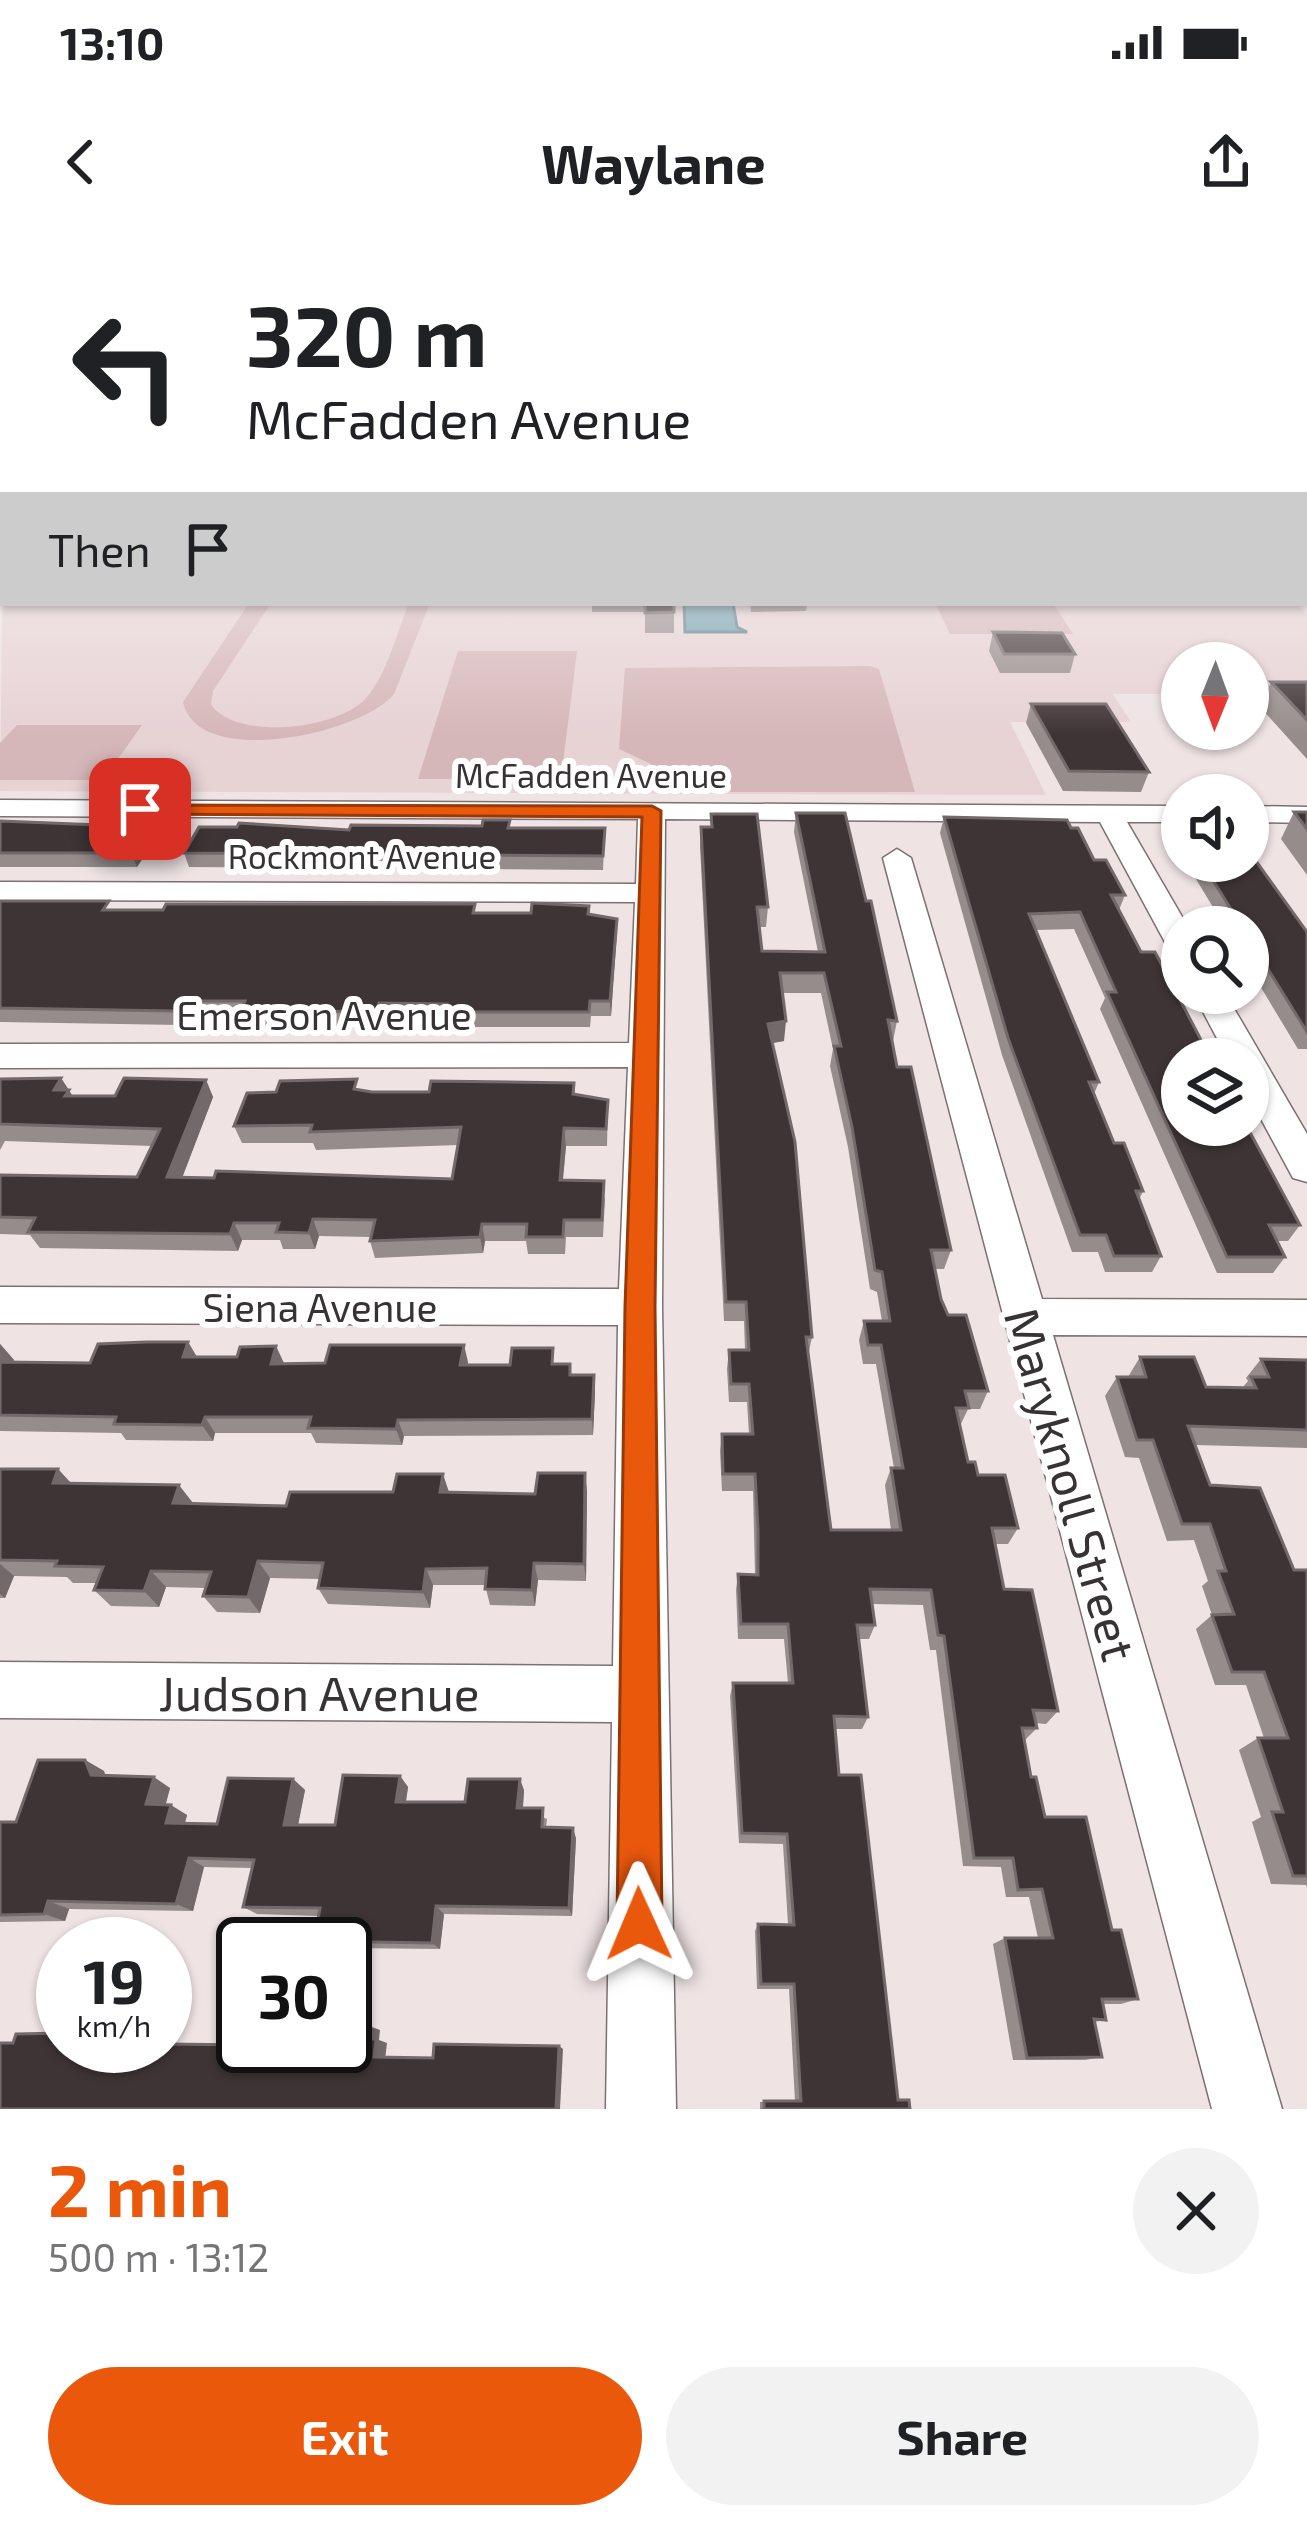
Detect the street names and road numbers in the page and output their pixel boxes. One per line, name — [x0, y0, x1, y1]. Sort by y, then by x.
street label: McFadden Avenue — [455, 755, 727, 795]
street label: Rockmont Avenue — [228, 836, 496, 876]
street label: Emerson Avenue — [176, 991, 472, 1038]
street label: Siena Avenue — [202, 1283, 438, 1330]
street label: Maryknoll Street — [994, 1301, 1150, 1667]
street label: Judson Avenue — [158, 1663, 480, 1721]

